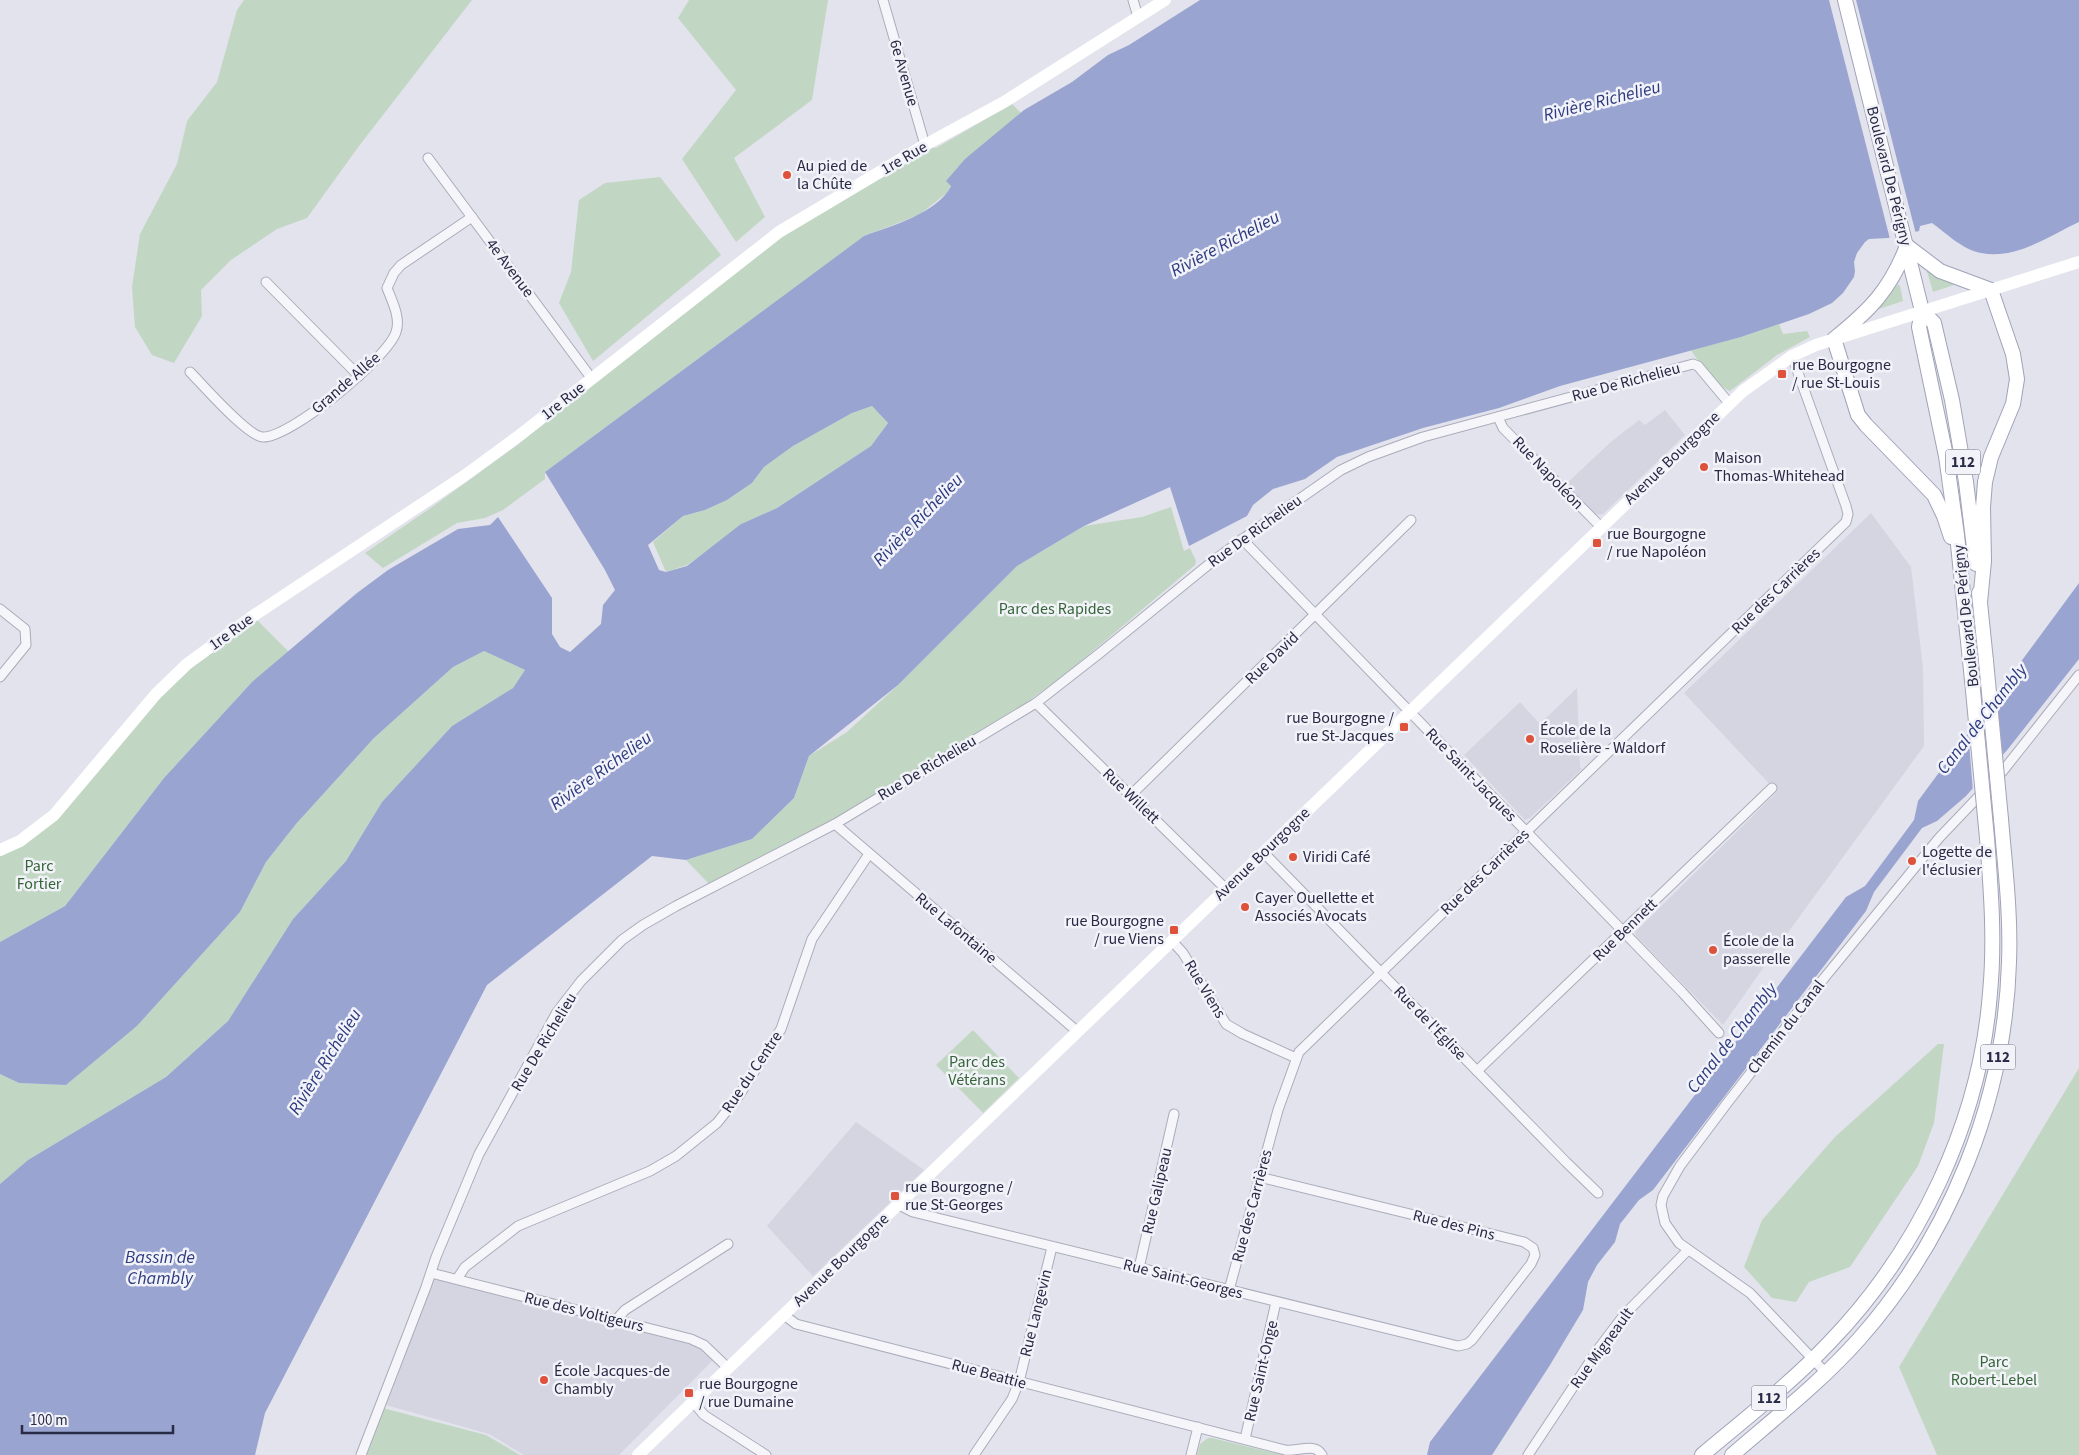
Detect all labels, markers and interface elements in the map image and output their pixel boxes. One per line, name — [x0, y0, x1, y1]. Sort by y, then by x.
street label: 6e Avenue — [884, 37, 924, 109]
water label: Rivière Richelieu — [1541, 74, 1663, 128]
street label: Boulevard De Périgny — [1861, 104, 1917, 249]
street label: 1re Rue — [877, 136, 931, 180]
place label: Au pied de la Chûte — [797, 155, 867, 195]
marker: Au pied de la Chûte — [781, 169, 793, 181]
water label: Rivière Richelieu — [1166, 205, 1284, 283]
street label: 4e Avenue — [481, 234, 539, 302]
street label: Grande Allée — [307, 347, 385, 419]
place label: rue Bourgogne / rue St-Louis — [1792, 354, 1891, 394]
street label: Rue De Richelieu — [1569, 357, 1683, 407]
marker: rue Bourgogne / rue St-Louis — [1776, 368, 1788, 380]
street label: 1re Rue — [536, 377, 590, 425]
street label: Avenue Bourgogne — [1619, 406, 1725, 510]
street label: Rue Napoléon — [1507, 431, 1589, 515]
place label: Maison Thomas-Whitehead — [1714, 447, 1845, 487]
road number: 112 — [1946, 450, 1980, 474]
marker: Maison Thomas-Whitehead — [1698, 461, 1710, 473]
water label: Rivière Richelieu — [867, 468, 969, 572]
street label: Rue De Richelieu — [1203, 489, 1307, 573]
place label: rue Bourgogne / rue Napoléon — [1607, 523, 1707, 563]
marker: rue Bourgogne / rue Napoléon — [1591, 537, 1603, 549]
street label: Rue des Carrières — [1727, 543, 1826, 639]
street label: Boulevard De Périgny — [1948, 543, 1984, 688]
park label: Parc des Rapides — [999, 598, 1112, 620]
street label: 1re Rue — [204, 608, 258, 656]
street label: Rue David — [1240, 627, 1304, 689]
water label: Canal de Chambly — [1931, 658, 2034, 780]
place label: rue Bourgogne / rue St-Jacques — [1286, 707, 1394, 747]
place label: École de la Roselière - Waldorf — [1540, 719, 1666, 759]
marker: rue Bourgogne / rue St-Jacques — [1398, 721, 1410, 733]
street label: Rue Saint-Jacques — [1420, 723, 1522, 827]
water label: Rivière Richelieu — [545, 726, 657, 816]
street label: Rue De Richelieu — [874, 730, 980, 806]
marker: École de la Roselière - Waldorf — [1524, 733, 1536, 745]
street label: Rue Willett — [1098, 763, 1165, 829]
street label: Avenue Bourgogne — [1209, 802, 1315, 906]
street label: Rue des Carrières — [1436, 824, 1535, 920]
place label: Logette de l'éclusier — [1922, 841, 1992, 881]
place label: Viridi Café — [1303, 846, 1370, 868]
marker: Viridi Café — [1287, 851, 1299, 863]
park label: Parc Fortier — [17, 855, 62, 895]
marker: Logette de l'éclusier — [1906, 855, 1918, 867]
street label: Rue Lafontaine — [910, 887, 1002, 969]
place label: Cayer Ouellette et Associés Avocats — [1255, 887, 1375, 927]
street label: Rue Bennett — [1588, 893, 1663, 966]
marker: Cayer Ouellette et Associés Avocats — [1239, 901, 1251, 913]
place label: rue Bourgogne / rue Viens — [1065, 910, 1164, 950]
marker: rue Bourgogne / rue Viens — [1168, 924, 1180, 936]
place label: École de la passerelle — [1723, 930, 1794, 970]
marker: École de la passerelle — [1707, 944, 1719, 956]
street label: Rue Viens — [1179, 956, 1231, 1023]
street label: Chemin du Canal — [1742, 975, 1830, 1079]
water label: Canal de Chambly — [1681, 977, 1784, 1099]
street label: Rue de l'Église — [1389, 981, 1471, 1065]
street label: Rue De Richelieu — [506, 989, 582, 1095]
water label: Rivière Richelieu — [283, 1004, 367, 1120]
street label: Rue du Centre — [717, 1027, 788, 1117]
road number: 112 — [1980, 1044, 2016, 1070]
park label: Parc des Vétérans — [948, 1051, 1006, 1091]
street label: Rue Galipeau — [1136, 1146, 1178, 1236]
street label: Rue des Carrières — [1226, 1147, 1278, 1265]
place label: rue Bourgogne / rue St-Georges — [905, 1176, 1013, 1216]
marker: rue Bourgogne / rue St-Georges — [889, 1190, 901, 1202]
street label: Rue des Pins — [1411, 1204, 1498, 1246]
street label: Avenue Bourgogne — [788, 1208, 894, 1312]
water label: Bassin de Chambly — [125, 1245, 195, 1291]
street label: Rue Saint-Georges — [1121, 1253, 1245, 1305]
street label: Rue Langevin — [1014, 1267, 1058, 1359]
street label: Rue des Voltigeurs — [522, 1287, 646, 1338]
street label: Rue Migneault — [1565, 1303, 1639, 1393]
street label: Rue Saint-Onge — [1239, 1318, 1283, 1424]
park label: Parc Robert-Lebel — [1951, 1351, 2037, 1391]
street label: Rue Beattie — [949, 1354, 1029, 1395]
place label: École Jacques-de Chambly — [554, 1360, 670, 1400]
place label: rue Bourgogne / rue Dumaine — [699, 1373, 798, 1413]
marker: École Jacques-de Chambly — [538, 1374, 550, 1386]
road number: 112 — [1752, 1386, 1786, 1410]
marker: rue Bourgogne / rue Dumaine — [683, 1387, 695, 1399]
scale bar — [22, 1402, 174, 1434]
text: 100 m — [30, 1410, 68, 1431]

